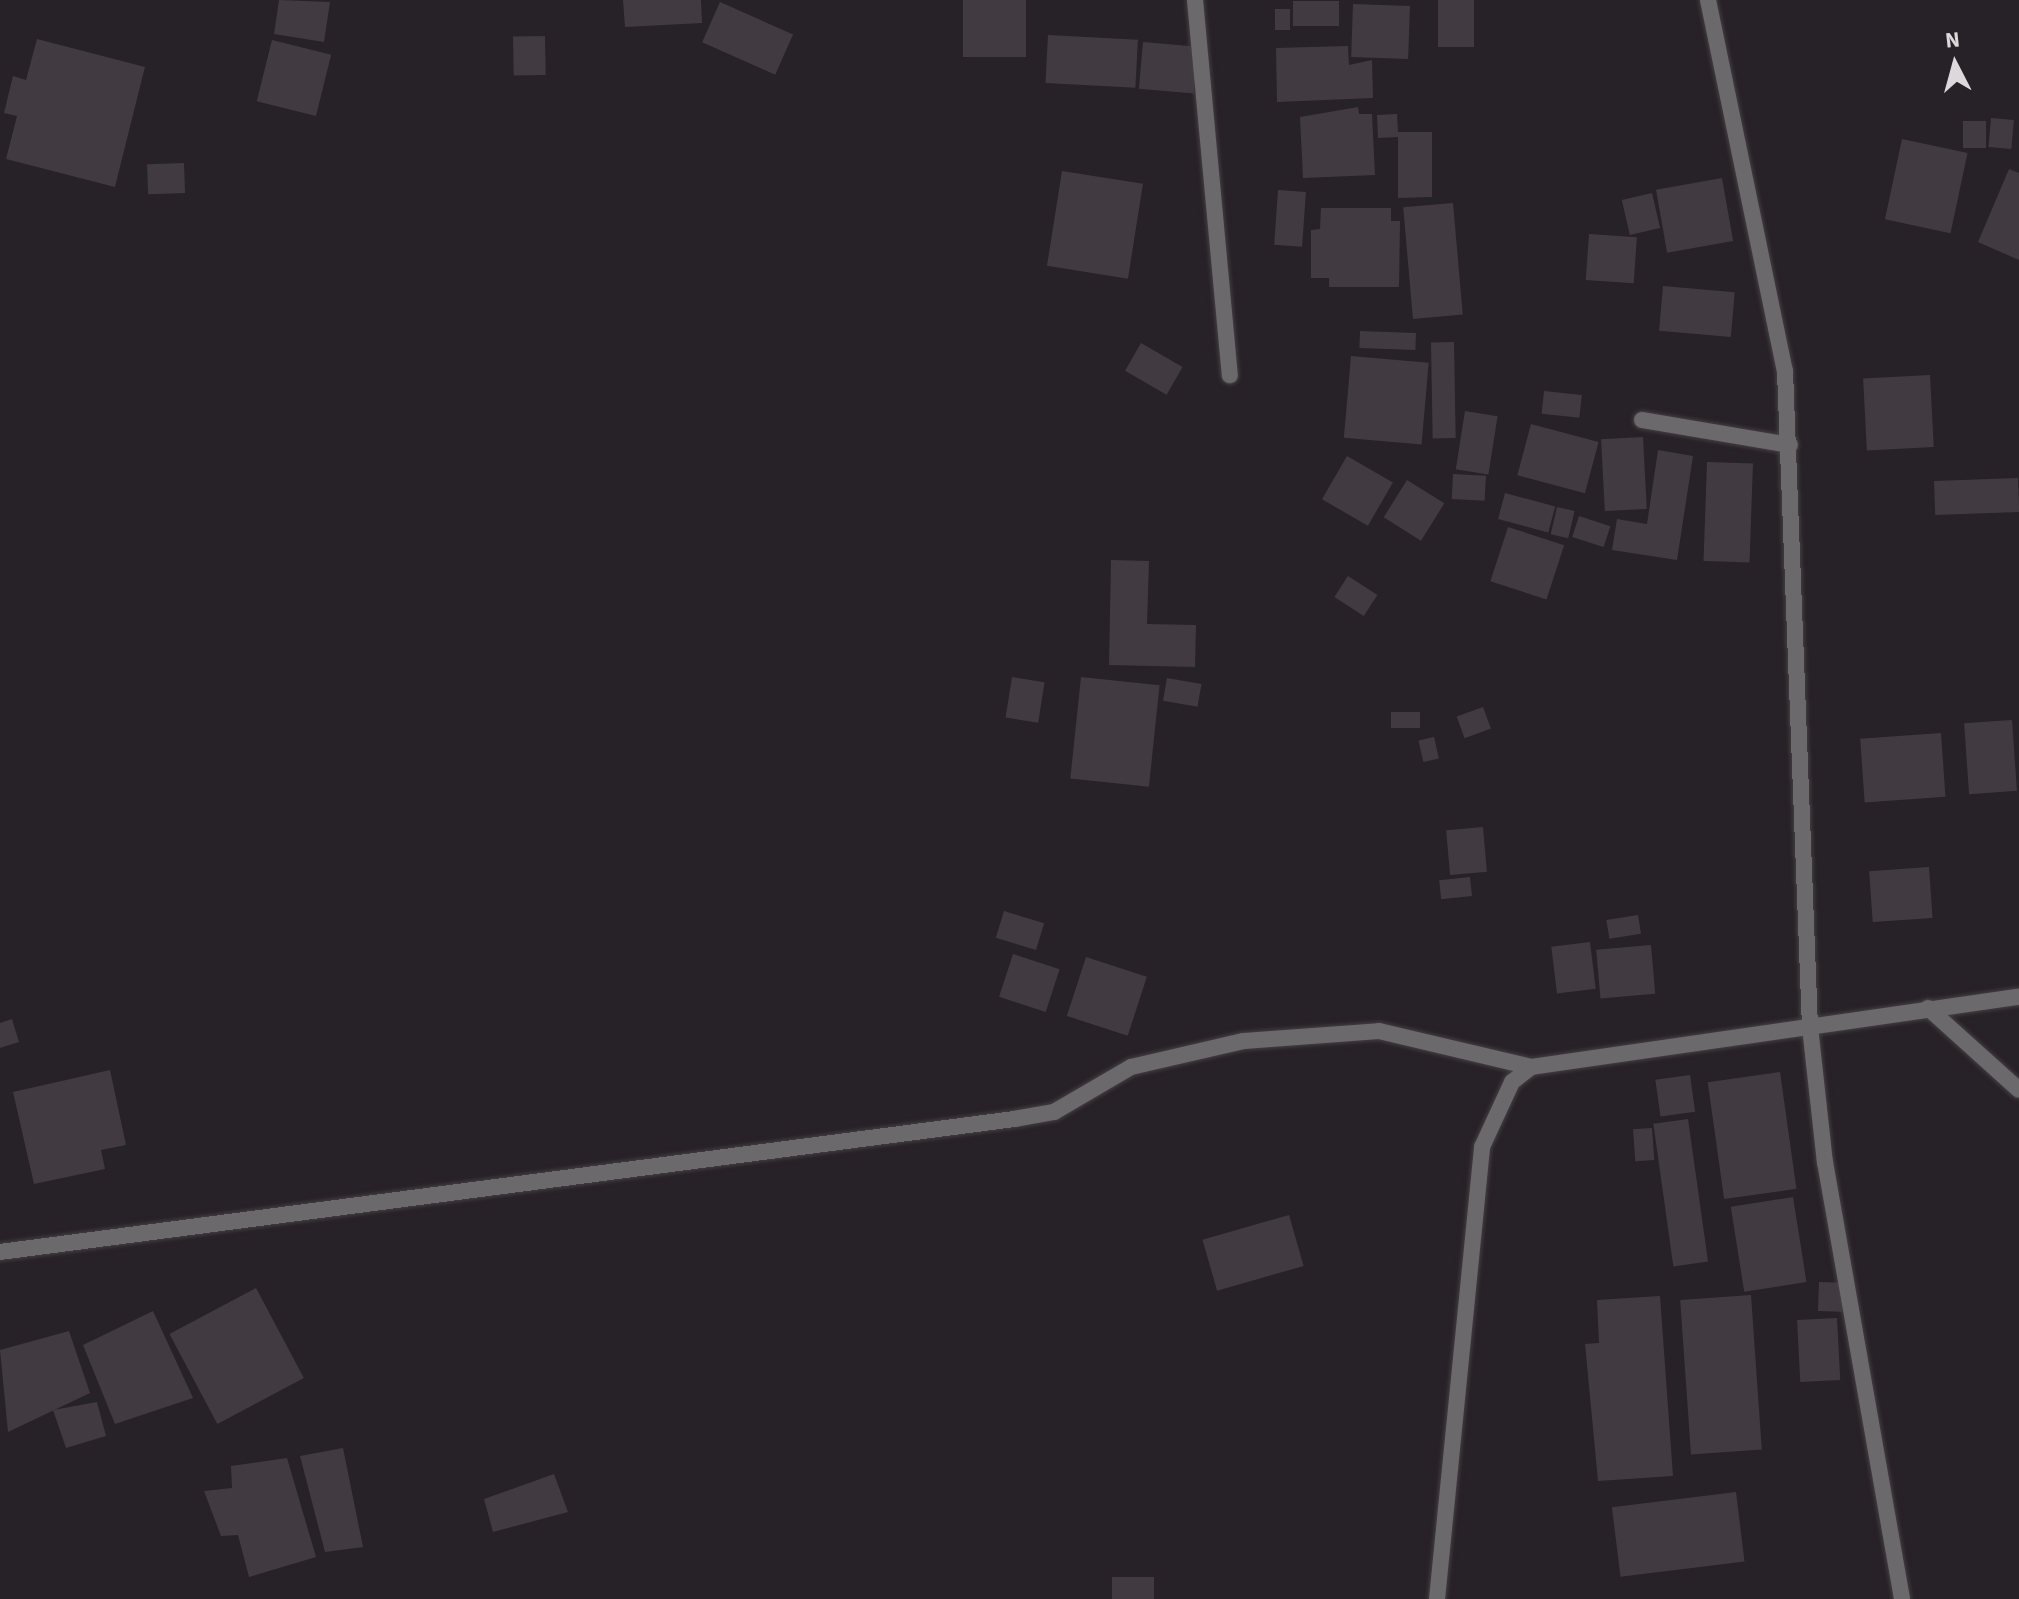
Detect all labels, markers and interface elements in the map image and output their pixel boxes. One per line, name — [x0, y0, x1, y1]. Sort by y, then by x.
text: N — [1944, 23, 1961, 57]
north arrow — [1915, 24, 1995, 104]

